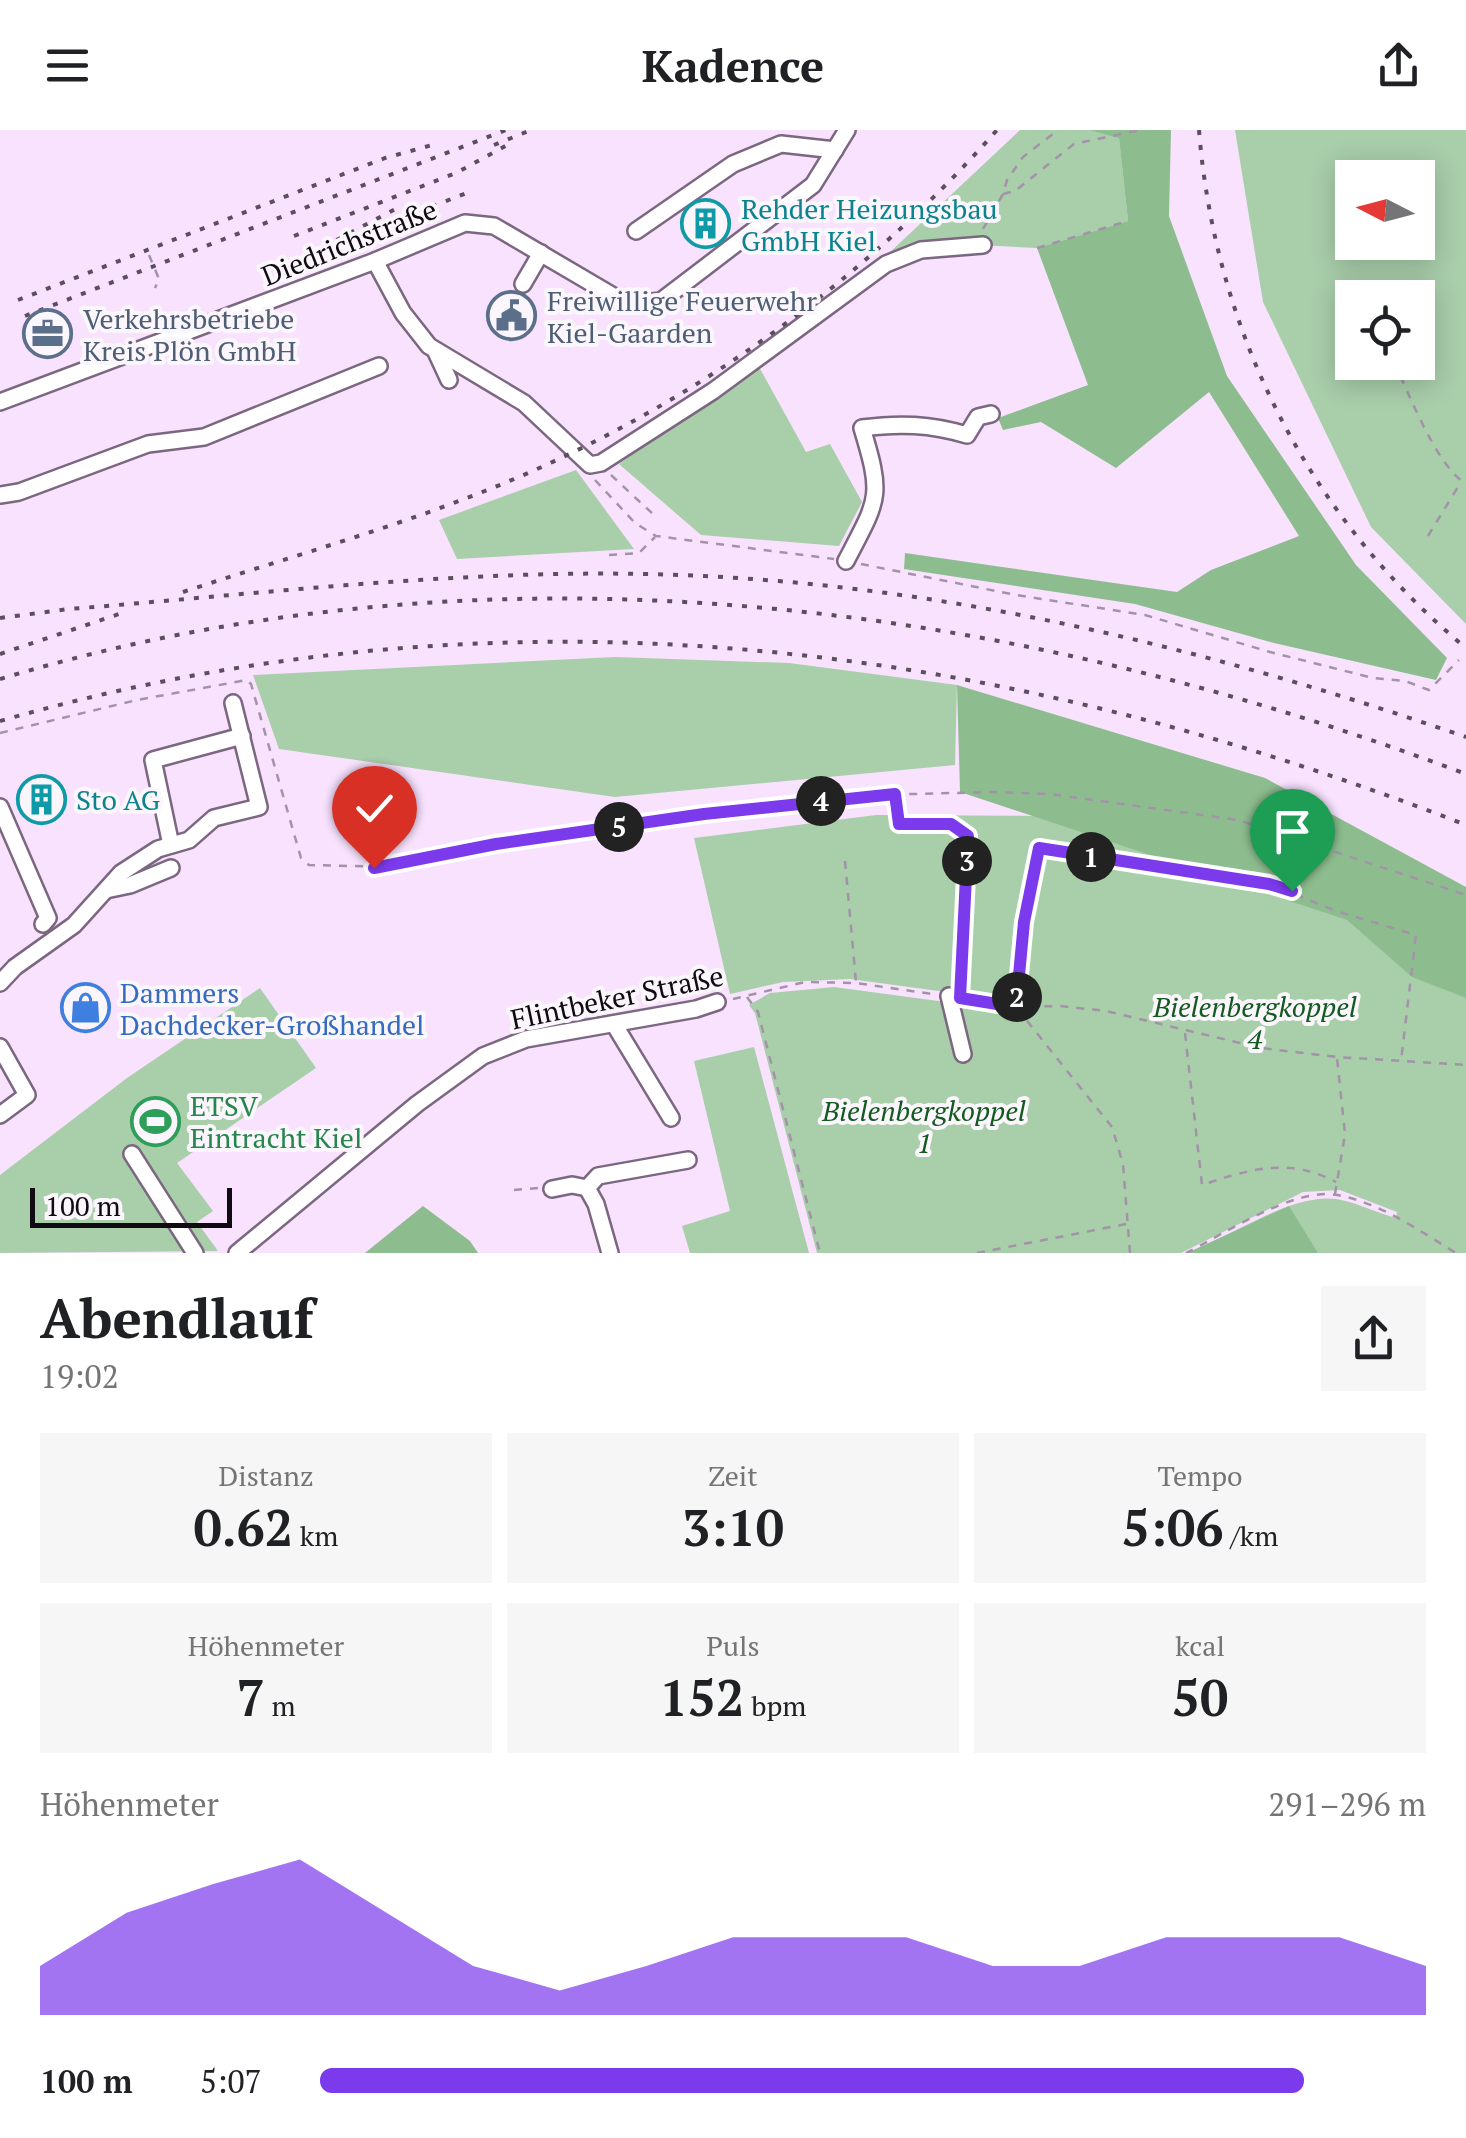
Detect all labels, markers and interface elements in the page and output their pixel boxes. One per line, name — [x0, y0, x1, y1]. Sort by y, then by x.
text: Kadence — [642, 35, 824, 95]
icon: menu — [40, 38, 95, 93]
icon: share — [1371, 38, 1426, 93]
north arrow — [1335, 160, 1435, 260]
map controls — [1335, 160, 1435, 380]
street label: Diedrichstraße — [256, 190, 442, 294]
place label: Rehder Heizungsbau GmbH Kiel — [741, 190, 998, 259]
building icon: Rehder Heizungsbau GmbH Kiel — [680, 198, 732, 250]
button: locate — [1335, 280, 1435, 380]
place label: Freiwillige Feuerwehr Kiel-Gaarden — [547, 282, 817, 351]
public building icon: Freiwillige Feuerwehr Kiel-Gaarden — [486, 290, 538, 342]
place label: Verkehrsbetriebe Kreis Plön GmbH — [83, 300, 296, 369]
office icon: Verkehrsbetriebe Kreis Plön GmbH — [22, 308, 74, 360]
pin — [332, 766, 417, 869]
building icon: Sto AG — [15, 773, 67, 825]
pin: 4 — [796, 776, 846, 826]
place label: Sto AG — [76, 781, 160, 818]
icon: check — [347, 781, 402, 836]
text: 4 — [813, 782, 829, 819]
pin — [1250, 789, 1335, 892]
pin: 5 — [594, 802, 644, 852]
icon: arrive — [1265, 804, 1320, 859]
text: 5 — [611, 808, 627, 845]
pin: 1 — [1066, 832, 1116, 882]
pin: 3 — [942, 836, 992, 886]
text: 1 — [1083, 838, 1099, 875]
text: 3 — [959, 842, 975, 879]
street label: Flintbeker Straße — [507, 956, 727, 1038]
pin: 2 — [992, 972, 1042, 1022]
place label: Dammers Dachdecker-Großhandel — [120, 974, 425, 1043]
text: 2 — [1009, 978, 1025, 1015]
shop icon: Dammers Dachdecker-Großhandel — [59, 982, 111, 1034]
park label: Bielenbergkoppel 4 — [1152, 988, 1357, 1057]
place label: ETSV Eintracht Kiel — [190, 1087, 362, 1156]
park label: Bielenbergkoppel 1 — [821, 1092, 1026, 1161]
sports icon: ETSV Eintracht Kiel — [129, 1095, 181, 1147]
scale bar — [30, 1183, 232, 1228]
text: 100 m — [45, 1187, 121, 1224]
text: Abendlauf — [40, 1281, 314, 1354]
button: share — [1321, 1286, 1426, 1391]
text: 19:02 — [40, 1355, 119, 1397]
text: Distanz — [218, 1457, 314, 1494]
text: Zeit — [708, 1457, 758, 1494]
text: Tempo — [1157, 1457, 1243, 1494]
text: 0.62 — [194, 1494, 293, 1560]
text: 3:10 — [682, 1494, 784, 1560]
text: 5:06 — [1122, 1494, 1223, 1560]
text: km — [293, 1517, 338, 1554]
text: /km — [1223, 1517, 1278, 1554]
text: Höhenmeter — [188, 1627, 344, 1664]
text: Puls — [706, 1627, 760, 1664]
text: kcal — [1175, 1627, 1225, 1664]
text: 7 — [236, 1664, 265, 1730]
text: 152 — [660, 1664, 744, 1730]
text: 50 — [1172, 1664, 1228, 1730]
text: m — [265, 1687, 296, 1724]
text: bpm — [744, 1687, 806, 1724]
text: Höhenmeter — [40, 1783, 219, 1825]
text: 291–296 m — [1268, 1783, 1426, 1825]
text: 100 m — [40, 2060, 132, 2102]
text: 5:07 — [200, 2060, 262, 2102]

